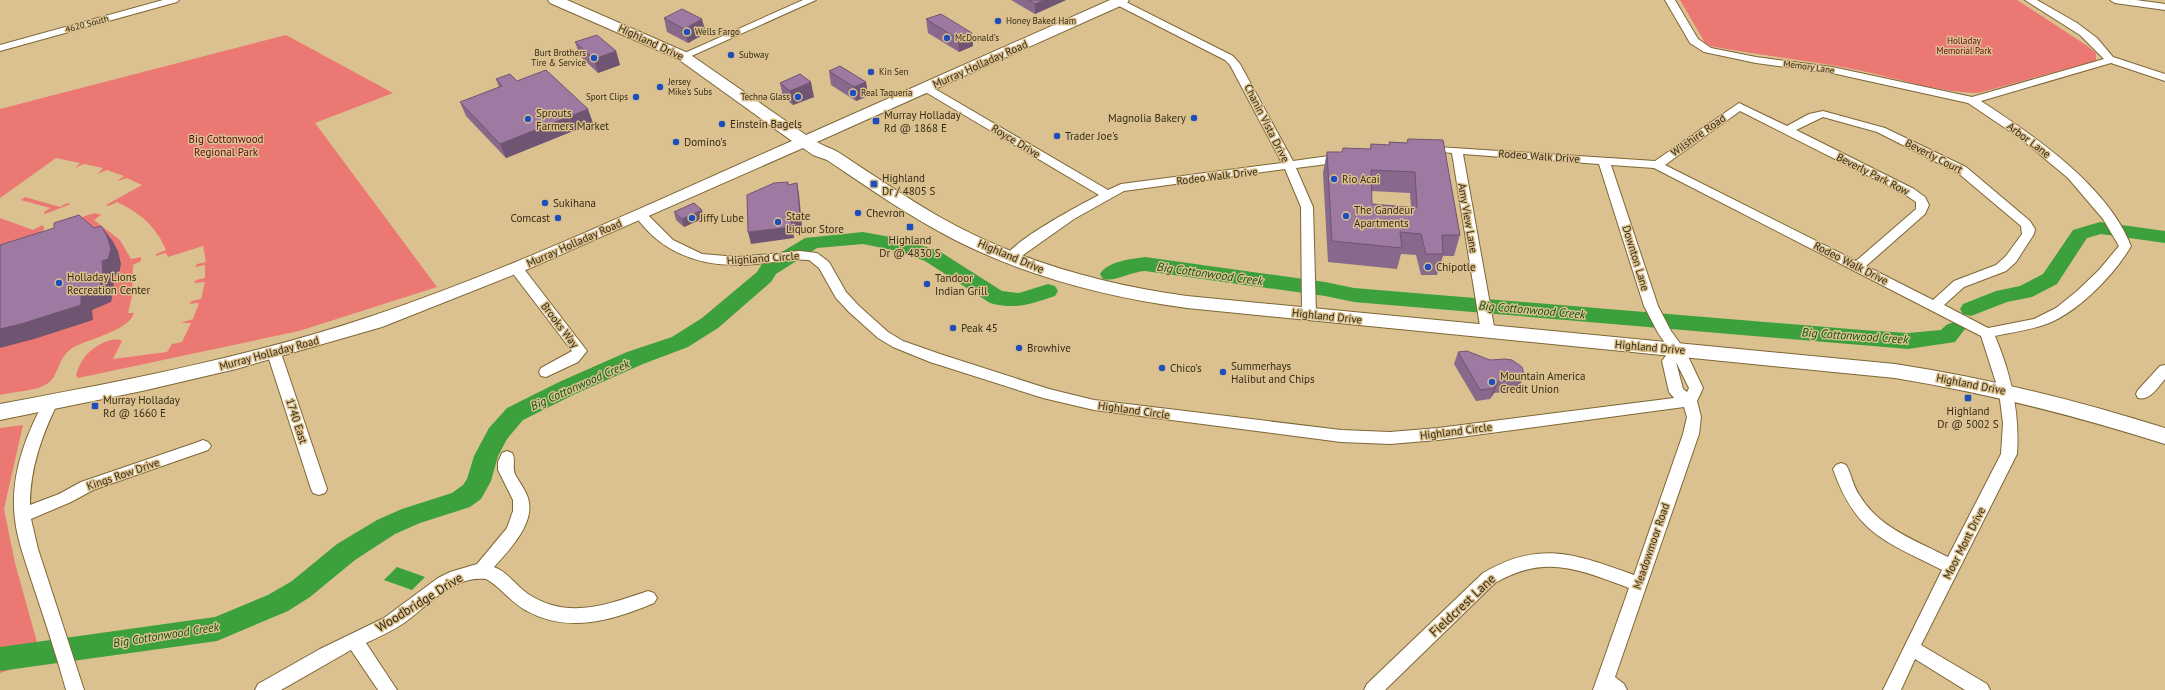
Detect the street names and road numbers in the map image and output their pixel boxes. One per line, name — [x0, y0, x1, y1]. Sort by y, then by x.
street label: 4620 South — [64, 12, 110, 35]
street label: Highland Drive — [616, 21, 686, 63]
street label: Murray Holladay Road — [930, 37, 1030, 91]
street label: Memory Lane — [1783, 57, 1836, 76]
street label: Chanin Vista Drive — [1241, 82, 1293, 165]
street label: Wilshire Road — [1668, 111, 1728, 159]
street label: Arbor Lane — [2004, 119, 2054, 161]
street label: Royce Drive — [989, 121, 1043, 161]
street label: Beverly Court — [1903, 136, 1965, 177]
street label: Rodeo Walk Drive — [1498, 146, 1581, 166]
street label: Beverly Park Row — [1834, 150, 1912, 198]
street label: Rodeo Walk Drive — [1176, 164, 1259, 188]
street label: Amy View Lane — [1455, 182, 1481, 254]
street label: Murray Holladay Road — [524, 216, 624, 270]
street label: Downton Lane — [1619, 223, 1653, 293]
street label: Highland Drive — [976, 236, 1047, 276]
street label: Rodeo Walk Drive — [1811, 238, 1891, 288]
street label: Highland Circle — [726, 248, 800, 268]
street label: Brooks Way — [538, 299, 582, 351]
street label: Highland Drive — [1291, 305, 1363, 327]
street label: Murray Holladay Road — [218, 333, 321, 373]
street label: Highland Drive — [1614, 337, 1686, 357]
street label: Highland Drive — [1935, 370, 2007, 398]
street label: 1740 East — [283, 397, 311, 446]
street label: Highland Circle — [1097, 398, 1171, 422]
street label: Highland Circle — [1419, 420, 1493, 442]
street label: Kings Row Drive — [85, 455, 162, 493]
street label: Meadowmoor Road — [1630, 501, 1672, 591]
street label: Moor Mont Drive — [1940, 504, 1988, 581]
street label: Woodbridge Drive — [373, 569, 466, 636]
street label: Fieldcrest Lane — [1426, 570, 1499, 640]

